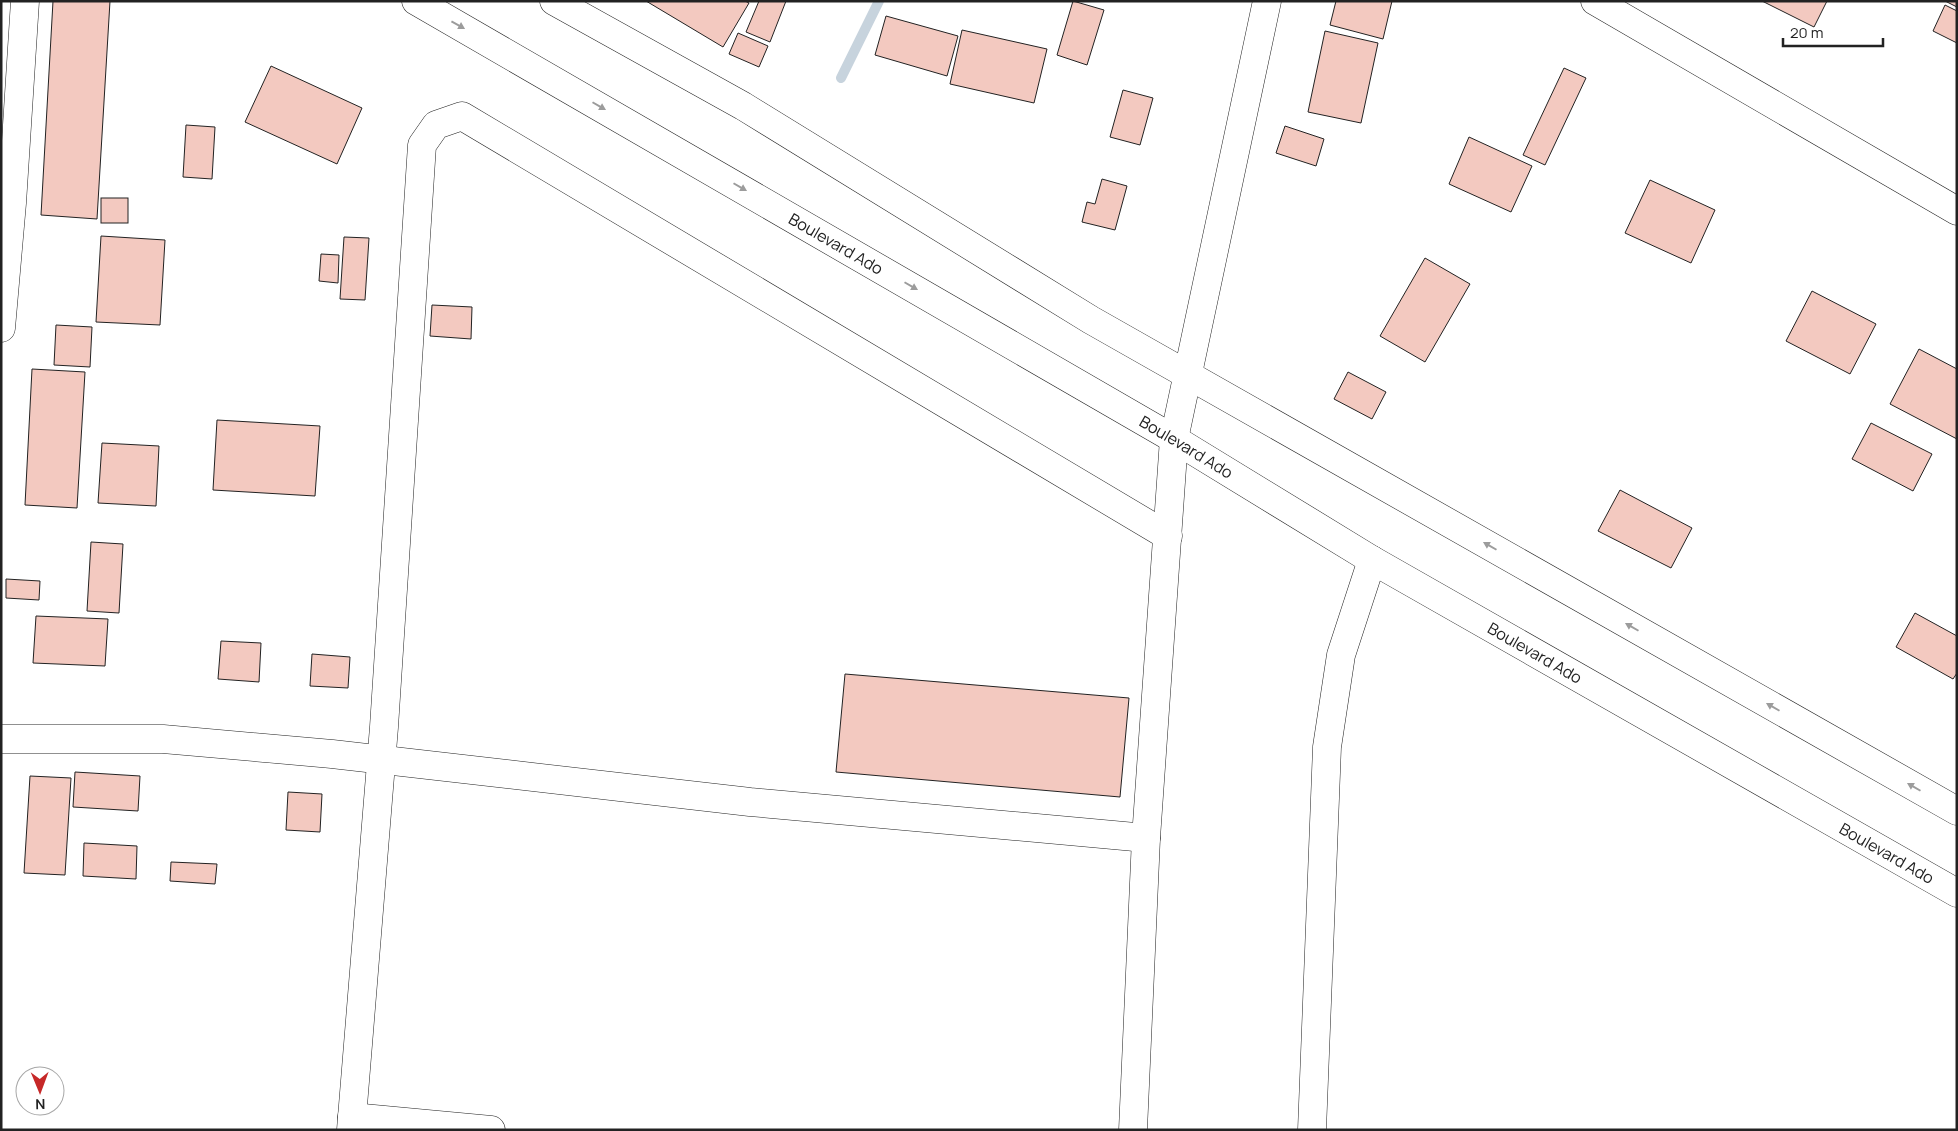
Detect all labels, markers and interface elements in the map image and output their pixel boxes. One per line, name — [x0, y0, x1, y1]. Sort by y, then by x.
scale bar — [1783, 15, 1883, 47]
one-way arrow — [451, 21, 466, 29]
text: 20 m — [1790, 22, 1823, 43]
one-way arrow — [593, 101, 606, 110]
one-way arrow — [733, 183, 746, 192]
street label: Boulevard Ado — [785, 208, 887, 280]
one-way arrow — [904, 282, 917, 291]
street label: Boulevard Ado — [1135, 410, 1237, 483]
one-way arrow — [1484, 542, 1497, 551]
street label: Boulevard Ado — [1484, 617, 1586, 688]
one-way arrow — [1625, 622, 1638, 631]
one-way arrow — [1766, 702, 1780, 711]
one-way arrow — [1907, 783, 1922, 791]
street label: Boulevard Ado — [1836, 817, 1938, 889]
north arrow — [15, 1066, 65, 1116]
text: N — [35, 1095, 45, 1114]

